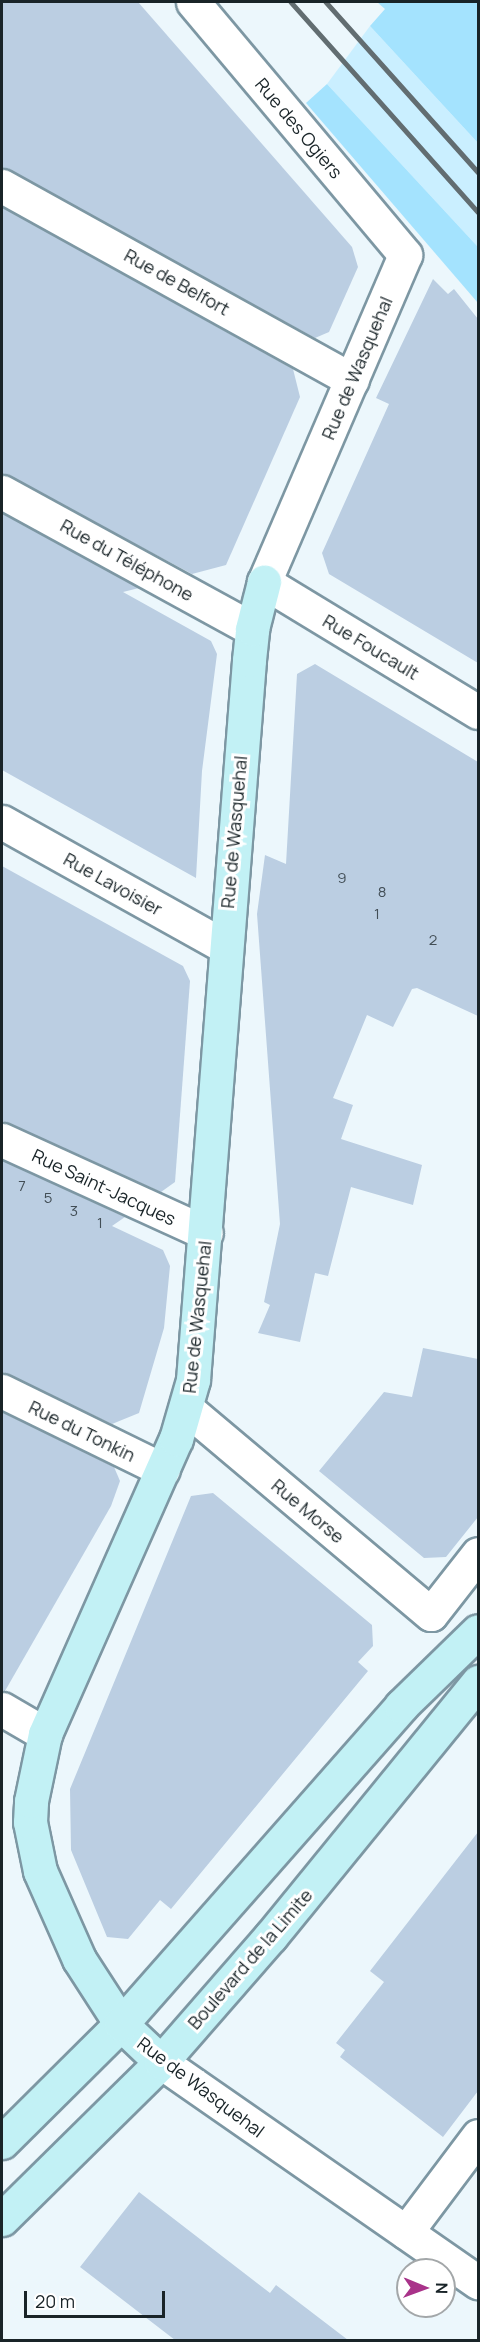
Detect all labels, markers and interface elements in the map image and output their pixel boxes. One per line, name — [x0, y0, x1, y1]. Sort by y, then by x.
street label: Rue des Ogiers — [251, 73, 347, 183]
street label: Rue de Belfort — [121, 244, 233, 320]
street label: Rue de Wasquehal — [317, 293, 397, 443]
street label: Rue du Téléphone — [57, 515, 197, 605]
street label: Rue Foucault — [319, 610, 423, 684]
street label: Rue de Wasquehal — [217, 755, 251, 909]
street label: Rue Lavoisier — [60, 848, 166, 920]
house number: 9 — [337, 869, 347, 887]
house number: 8 — [378, 883, 386, 901]
house number: 1 — [374, 905, 380, 923]
house number: 2 — [429, 931, 437, 949]
street label: Rue Saint-Jacques — [29, 1144, 179, 1230]
house number: 7 — [18, 1177, 26, 1195]
house number: 5 — [44, 1189, 52, 1207]
house number: 3 — [70, 1202, 78, 1220]
house number: 1 — [97, 1214, 103, 1232]
street label: Rue de Wasquehal — [178, 1240, 216, 1394]
street label: Rue du Tonkin — [25, 1396, 139, 1466]
street label: Rue Morse — [267, 1474, 349, 1548]
street label: Boulevard de la Limite — [183, 1884, 317, 2034]
street label: Rue de Wasquehal — [133, 2032, 269, 2142]
north arrow — [396, 2258, 456, 2318]
scale bar — [27, 2279, 168, 2317]
text: N — [431, 2282, 453, 2294]
text: 20 m — [35, 2289, 75, 2313]

